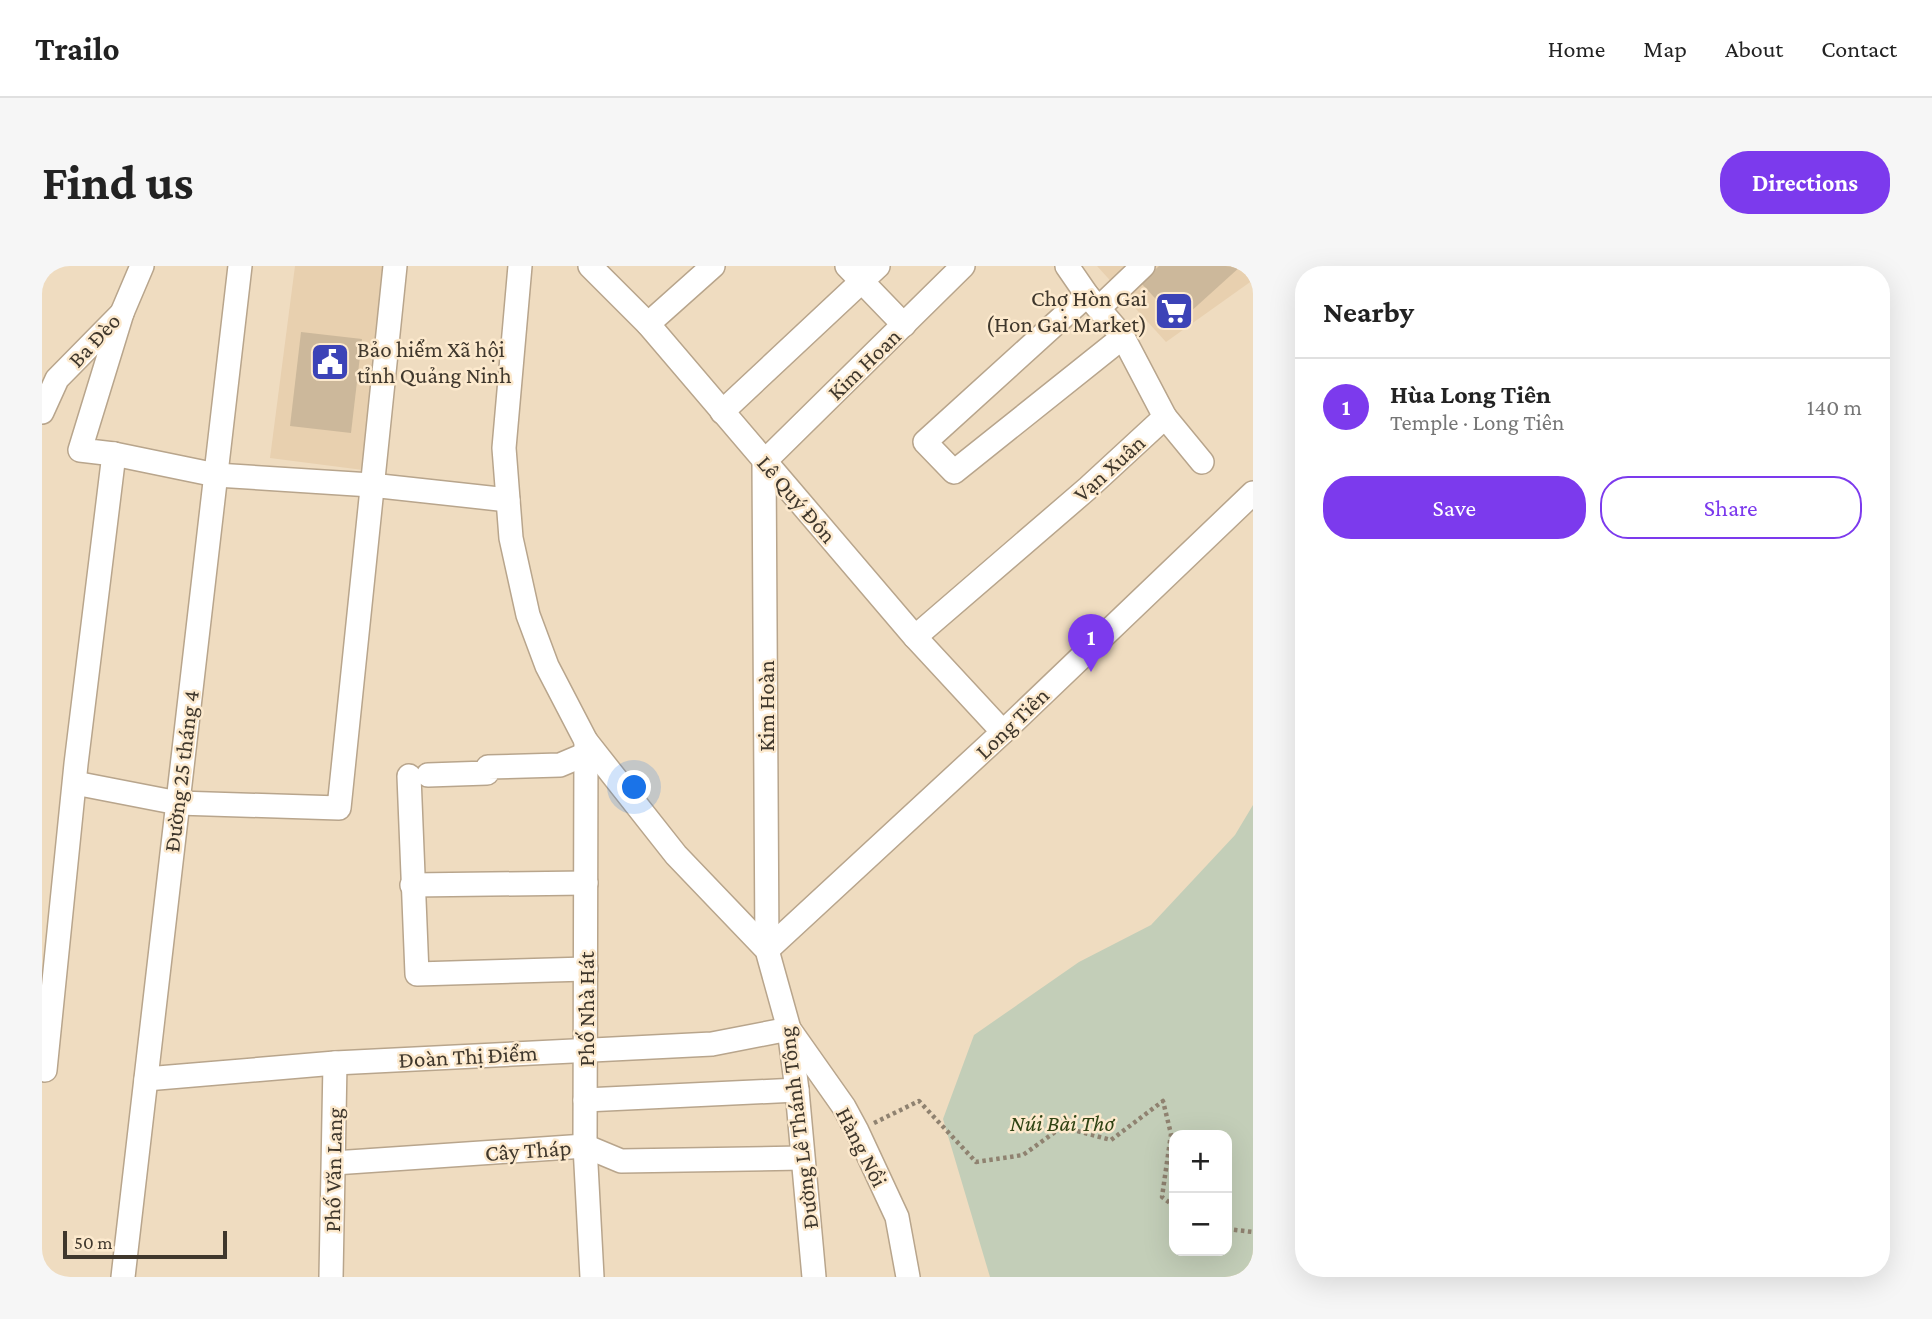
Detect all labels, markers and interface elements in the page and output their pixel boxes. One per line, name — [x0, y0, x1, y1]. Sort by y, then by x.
text: Trailo — [35, 30, 120, 67]
text: Home — [1548, 35, 1605, 62]
text: Map — [1643, 35, 1687, 62]
text: About — [1725, 35, 1783, 62]
text: Contact — [1821, 35, 1897, 62]
button: Directions — [1720, 151, 1890, 214]
text: Find us — [42, 155, 194, 210]
place label: Chợ Hòn Gai (Hon Gai Market) — [986, 285, 1147, 338]
supermarket icon: Chợ Hòn Gai (Hon Gai Market) — [1153, 290, 1195, 332]
text: Nearby — [1323, 295, 1414, 328]
street label: Ba Đèo — [63, 308, 125, 372]
street label: Kim Hoan — [822, 323, 906, 405]
place label: Bảo hiểm Xã hội tỉnh Quảng Ninh — [357, 336, 512, 388]
public building icon: Bảo hiểm Xã hội tỉnh Quảng Ninh — [309, 341, 351, 383]
text: Hùa Long Tiên — [1390, 380, 1551, 409]
text: 1 — [1342, 394, 1350, 420]
text: 140 m — [1807, 394, 1862, 420]
text: Temple · Long Tiên — [1390, 409, 1564, 435]
street label: Vạn Xuân — [1068, 429, 1150, 507]
street label: Lê Quý Đôn — [752, 450, 842, 548]
button: Save — [1323, 476, 1586, 539]
button: Share — [1600, 476, 1862, 539]
pin: 1 — [1068, 614, 1114, 672]
street label: Kim Hoàn — [753, 660, 779, 752]
street label: Long Tiên — [970, 682, 1054, 764]
street label: Đường 25 tháng 4 — [158, 689, 204, 853]
your location — [617, 770, 651, 804]
street label: Phố Nhà Hát — [573, 951, 599, 1067]
street label: Đường Lê Thánh Tông — [773, 1025, 823, 1231]
street label: Đoàn Thị Điểm — [398, 1039, 538, 1073]
street label: Hàng Nồi — [831, 1103, 893, 1191]
street label: Phố Văn Lang — [319, 1107, 347, 1233]
park label: Núi Bài Thơ — [1010, 1110, 1115, 1136]
map controls — [1169, 1130, 1232, 1256]
button: + — [1169, 1130, 1232, 1193]
street label: Cây Tháp — [484, 1134, 572, 1166]
button: − — [1169, 1193, 1232, 1256]
scale bar — [63, 1228, 228, 1260]
text: 50 m — [74, 1232, 113, 1253]

